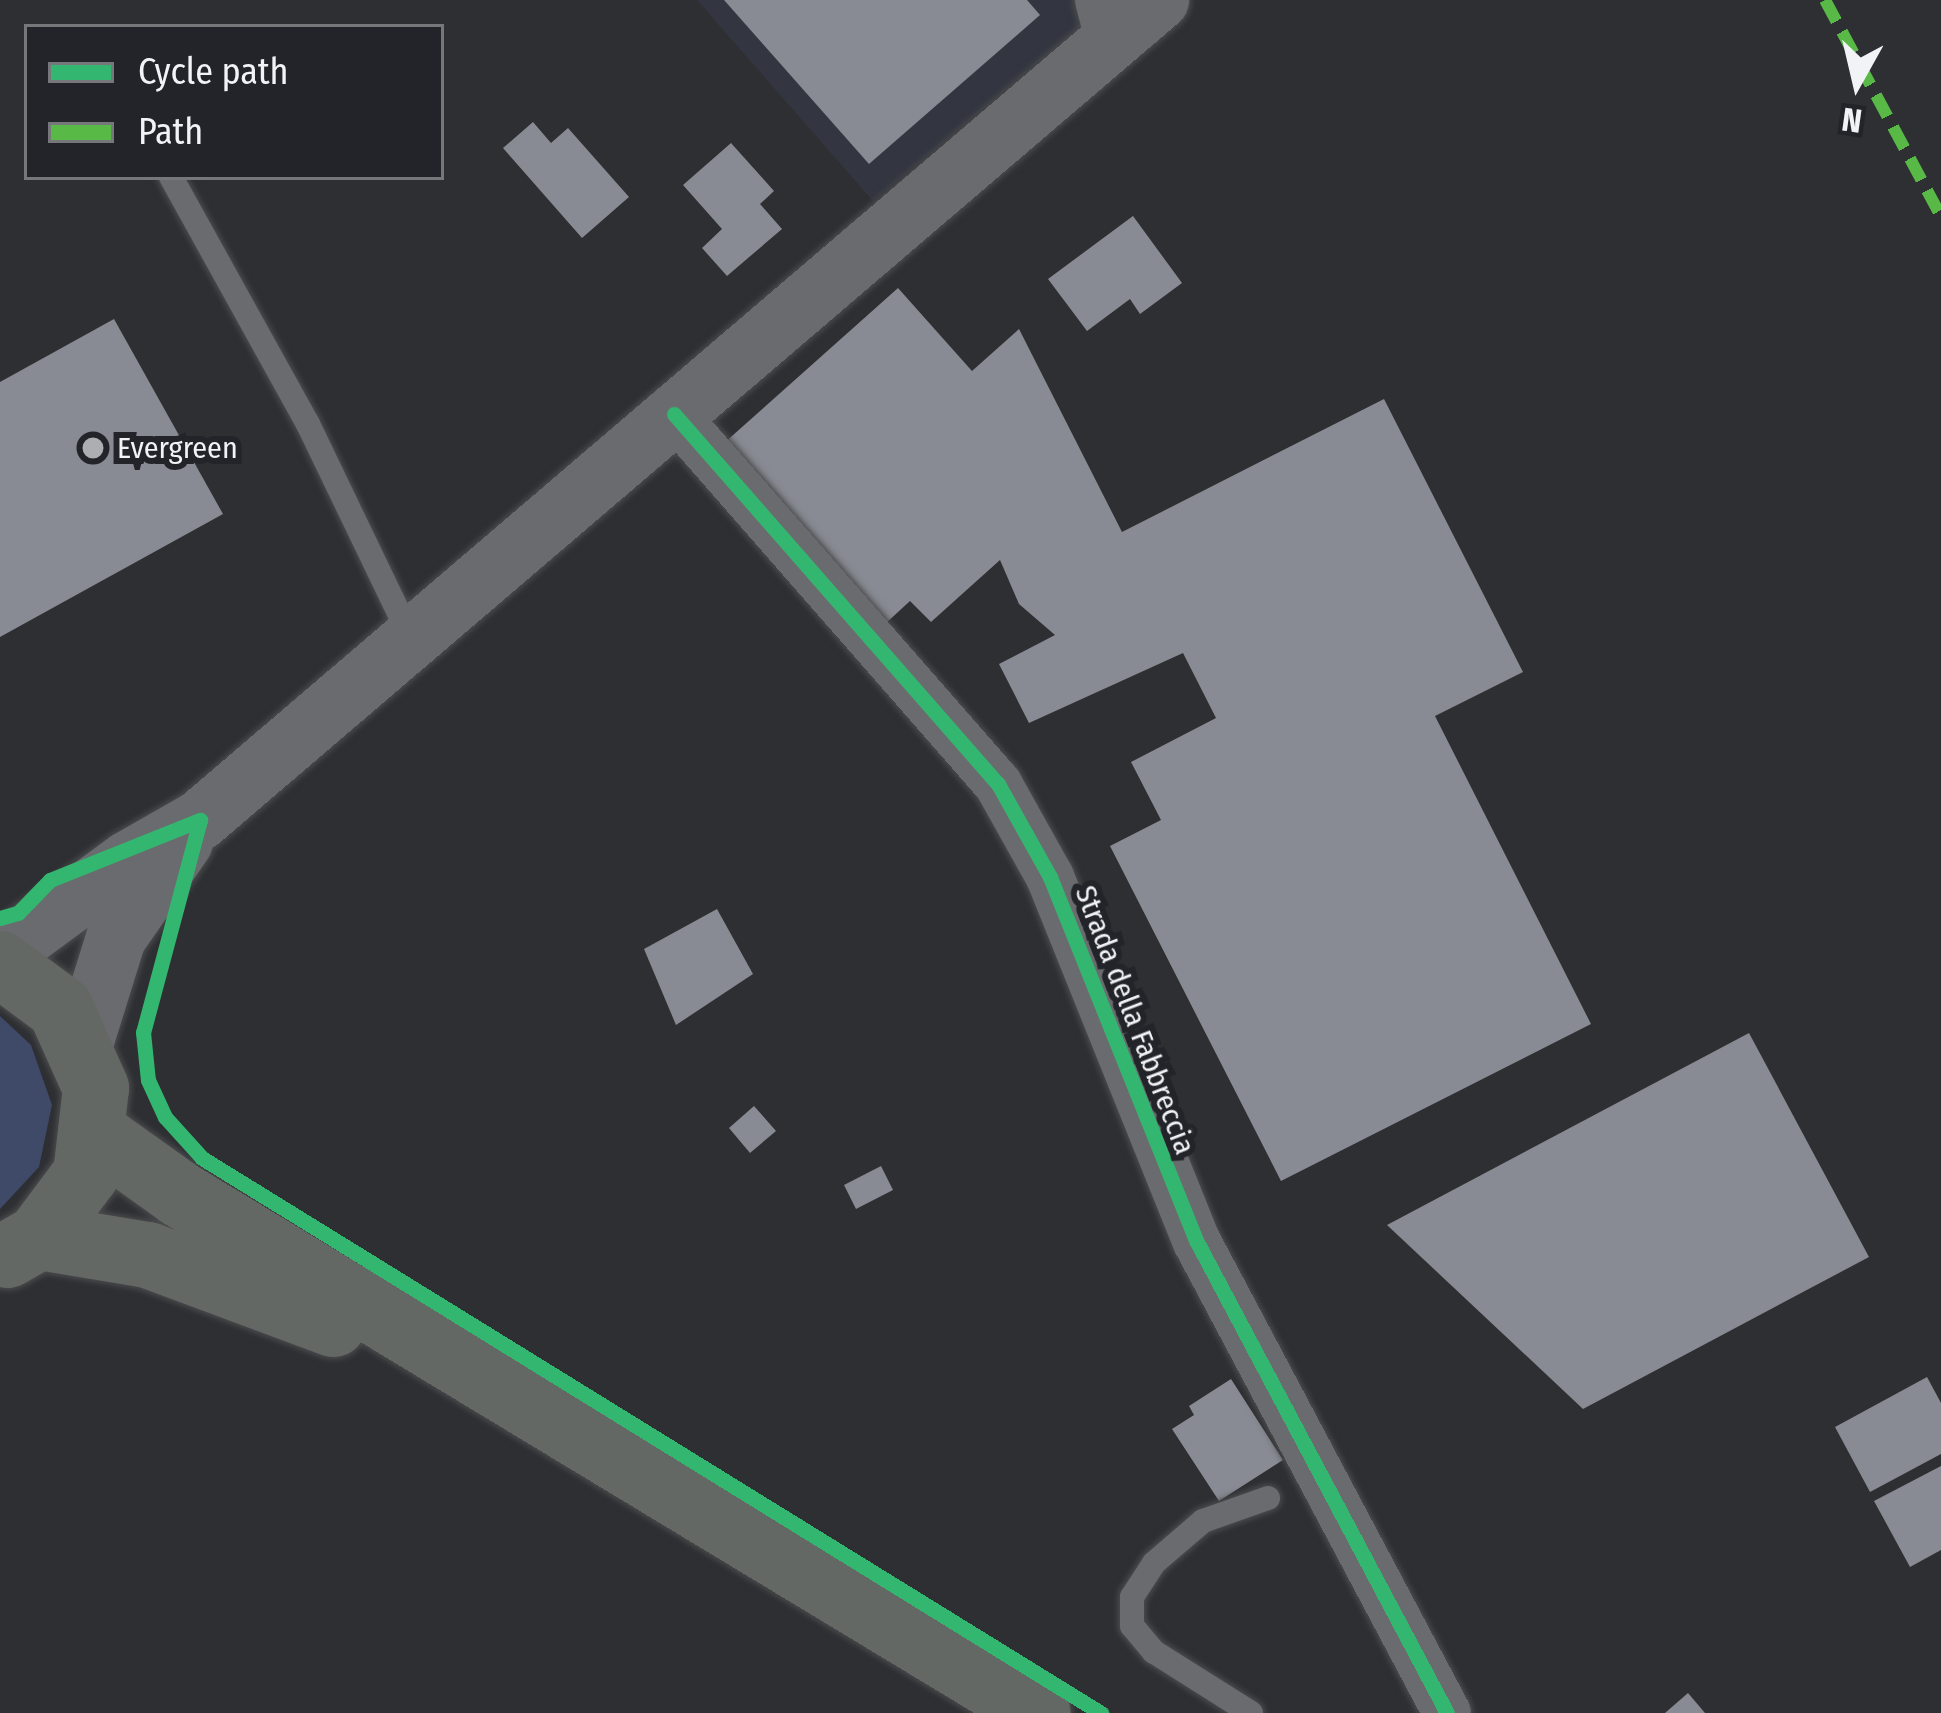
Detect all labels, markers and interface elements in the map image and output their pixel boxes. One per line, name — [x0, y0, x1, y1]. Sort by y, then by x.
legend — [24, 24, 444, 180]
north arrow — [1797, 24, 1917, 144]
text: Cycle path — [138, 50, 289, 94]
text: N — [1839, 98, 1865, 141]
text: Path — [138, 110, 203, 154]
place label: Evergreen — [117, 430, 238, 466]
marker: Evergreen — [80, 435, 106, 461]
street label: Strada della Fabbreccia — [1067, 881, 1203, 1159]

